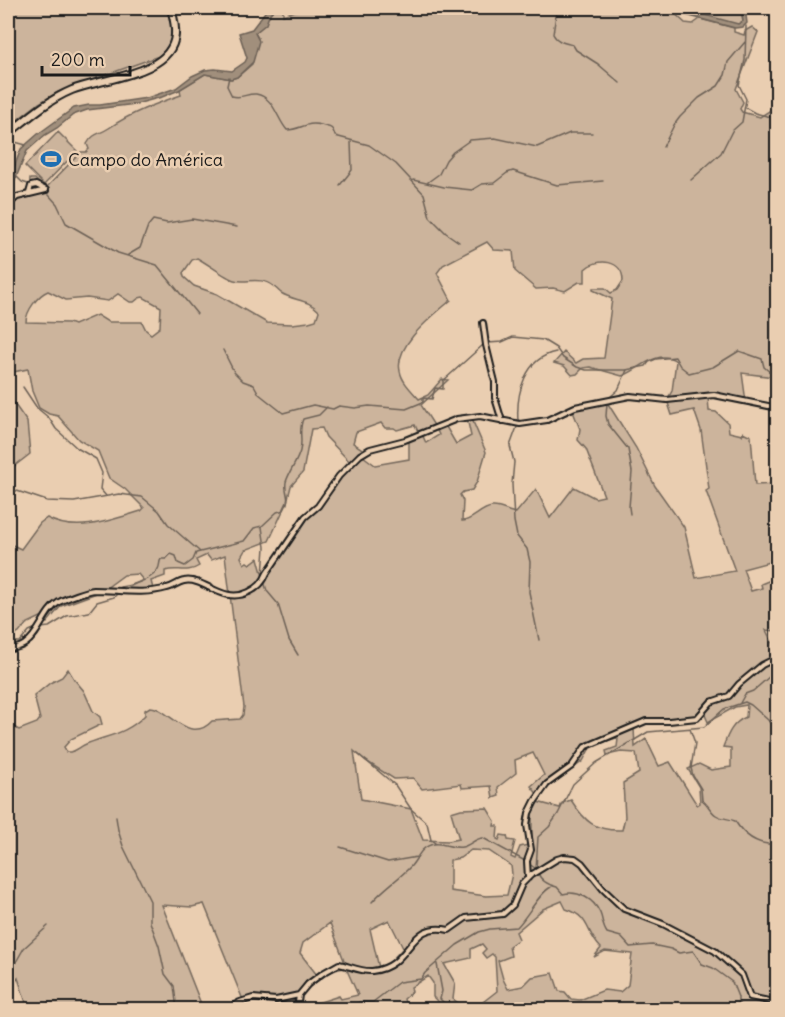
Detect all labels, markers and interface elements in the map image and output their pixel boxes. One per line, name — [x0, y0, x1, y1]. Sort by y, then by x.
scale bar — [42, 39, 130, 77]
text: 200 m — [51, 48, 105, 71]
sports icon: Campo do América — [39, 147, 63, 171]
place label: Campo do América — [68, 148, 223, 171]

